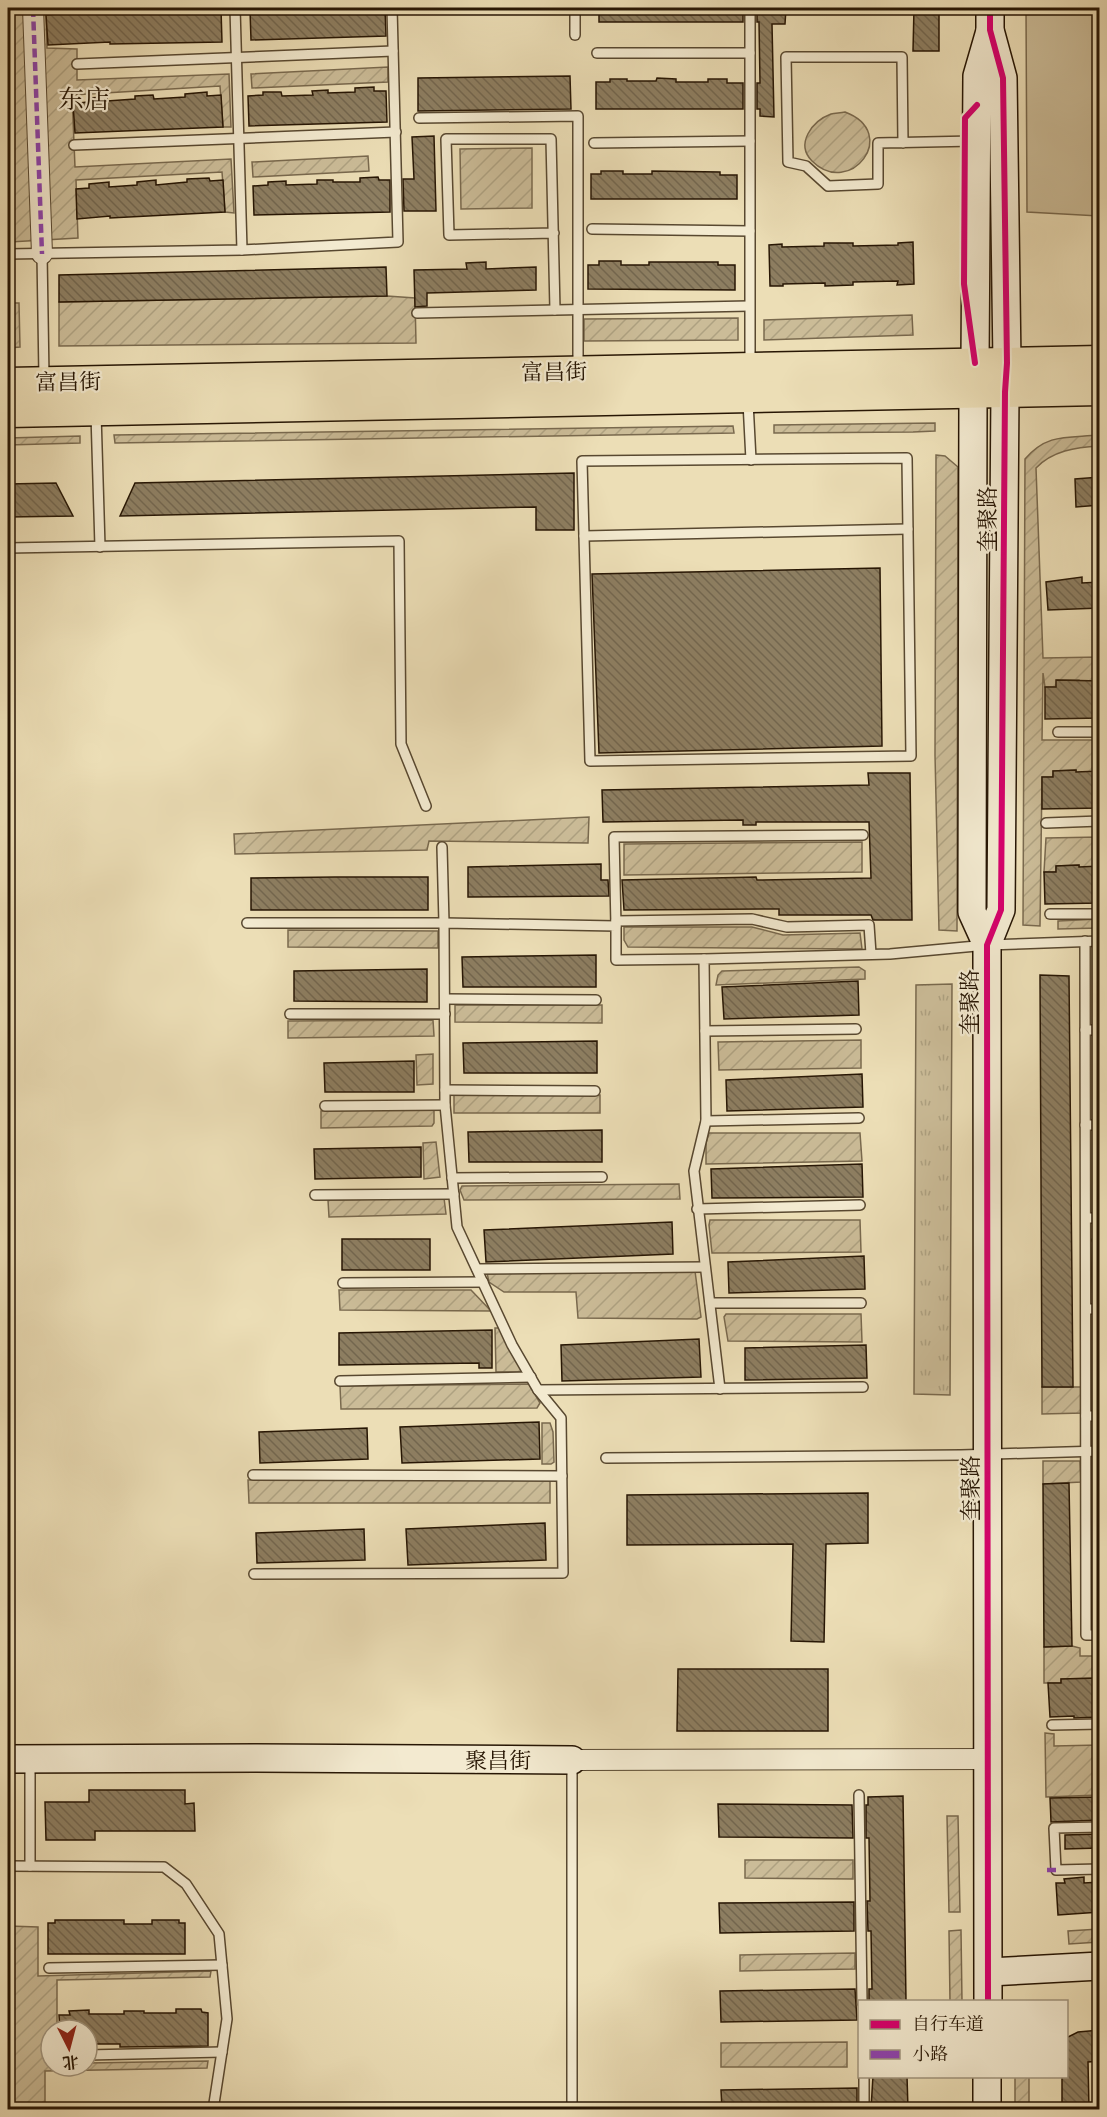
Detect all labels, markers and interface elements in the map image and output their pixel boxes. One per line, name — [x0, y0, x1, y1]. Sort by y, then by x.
district label: 东店 — [58, 82, 110, 116]
street label: 富昌街 — [521, 357, 587, 387]
street label: 富昌街 — [35, 367, 101, 397]
street label: 奎聚路 — [973, 486, 1002, 552]
street label: 奎聚路 — [955, 969, 984, 1035]
street label: 奎聚路 — [956, 1455, 985, 1521]
street label: 聚昌街 — [465, 1746, 531, 1775]
legend — [858, 2000, 1068, 2078]
text: 自行车道 — [912, 2012, 984, 2035]
north arrow — [39, 2018, 99, 2078]
text: 小路 — [912, 2042, 948, 2065]
text: 北 — [61, 2051, 80, 2074]

